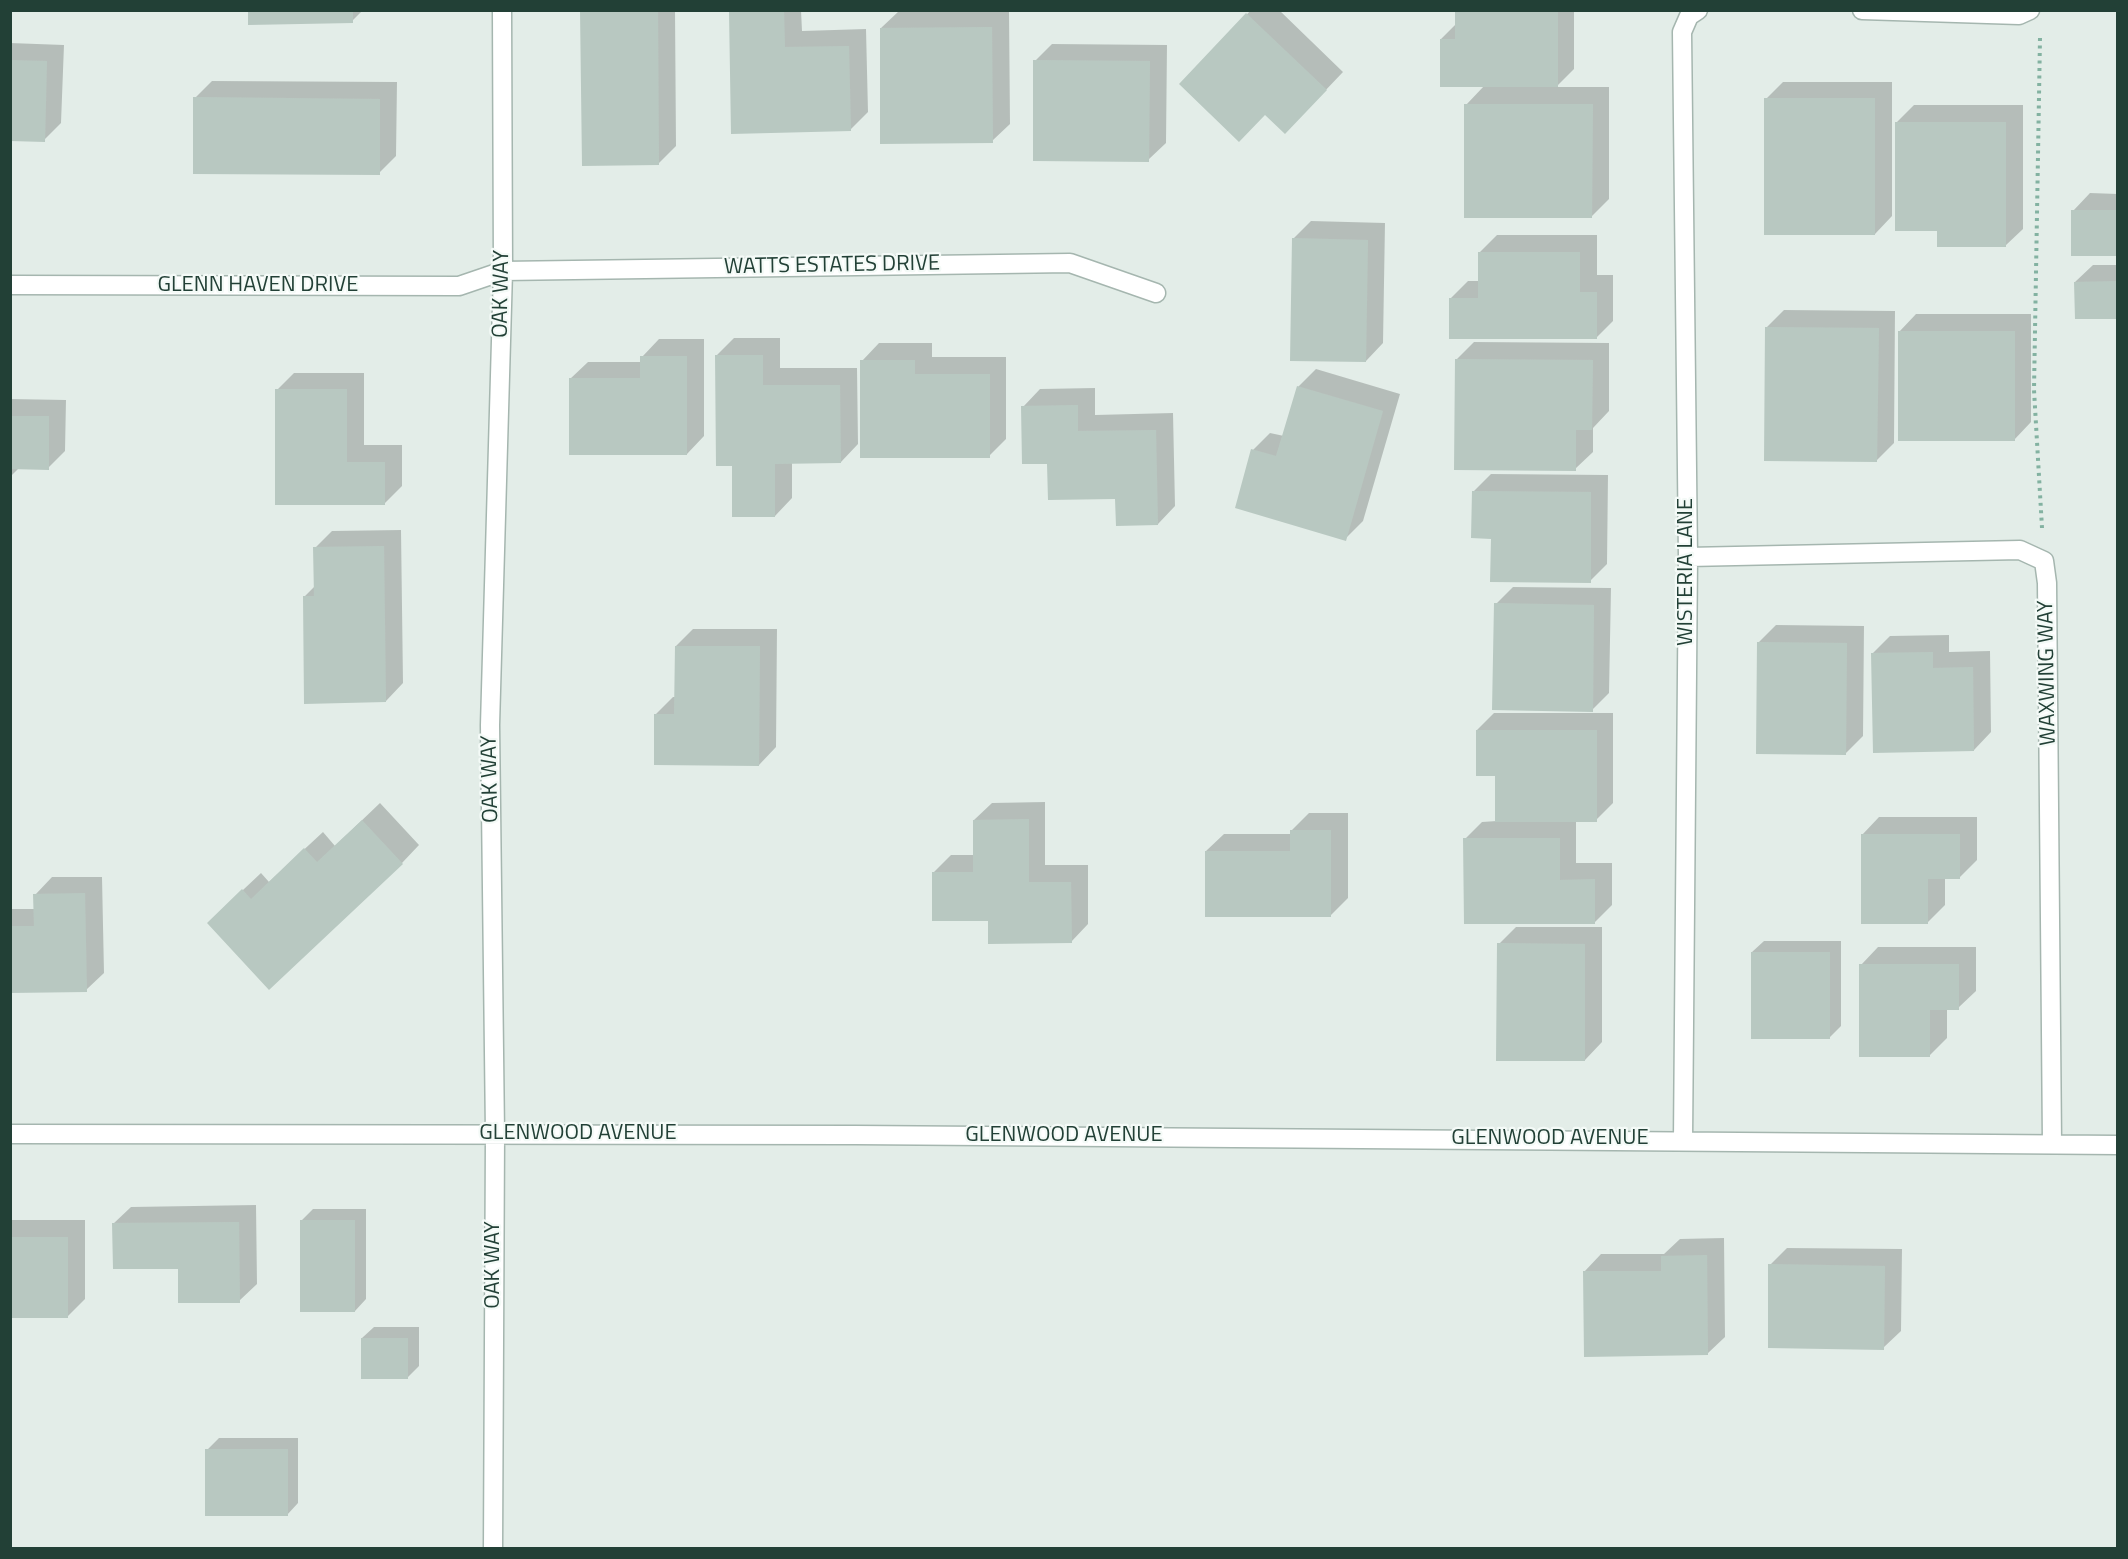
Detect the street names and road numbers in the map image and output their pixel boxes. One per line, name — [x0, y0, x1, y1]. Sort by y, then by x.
street label: OAK WAY — [488, 250, 516, 338]
street label: WATTS ESTATES DRIVE — [724, 251, 940, 281]
street label: GLENN HAVEN DRIVE — [158, 273, 358, 299]
street label: WISTERIA LANE — [1674, 498, 1700, 646]
street label: WAXWING WAY — [2034, 600, 2062, 746]
street label: OAK WAY — [477, 735, 505, 823]
street label: GLENWOOD AVENUE — [479, 1121, 677, 1147]
street label: GLENWOOD AVENUE — [965, 1123, 1163, 1149]
street label: GLENWOOD AVENUE — [1451, 1126, 1649, 1152]
street label: OAK WAY — [481, 1221, 507, 1309]

